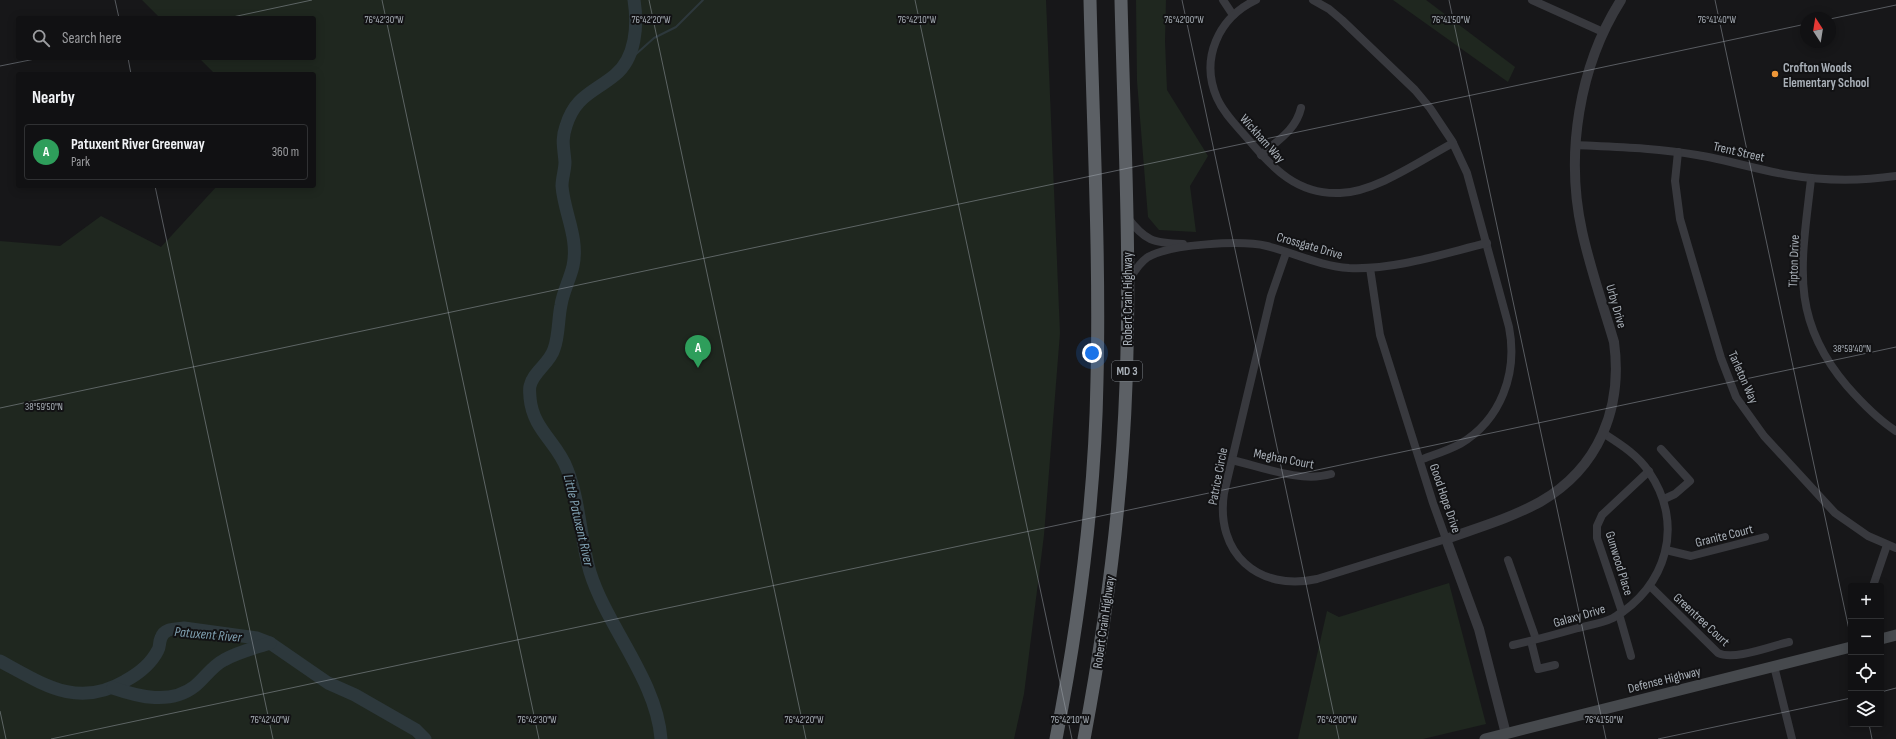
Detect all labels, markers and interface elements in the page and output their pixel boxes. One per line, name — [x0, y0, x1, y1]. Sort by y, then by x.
north arrow — [1800, 12, 1836, 48]
text: 76°42'30"W — [364, 14, 404, 26]
text: 76°42'20"W — [631, 14, 671, 26]
text: 76°42'10"W — [898, 14, 937, 26]
text: 76°42'00"W — [1164, 14, 1204, 26]
text: 76°41'50"W — [1432, 14, 1471, 26]
text: 76°41'40"W — [1698, 14, 1737, 26]
search box — [16, 16, 316, 60]
icon: search — [30, 27, 52, 49]
text: Search here — [62, 29, 122, 48]
place label: Crofton Woods Elementary School — [1783, 60, 1870, 91]
marker: Crofton Woods Elementary School — [1770, 69, 1780, 79]
text: Nearby — [32, 88, 75, 108]
street label: Wickham Way — [1236, 111, 1288, 166]
text: Patuxent River Greenway — [71, 135, 205, 154]
street label: Trent Street — [1712, 138, 1766, 166]
text: A — [43, 144, 49, 160]
text: 360 m — [272, 144, 299, 160]
text: Park — [71, 154, 90, 170]
street label: Crossgate Drive — [1275, 229, 1345, 263]
street label: Tipton Drive — [1785, 234, 1803, 288]
street label: Robert Crain Highway — [1120, 252, 1136, 346]
street label: Urby Drive — [1602, 282, 1630, 330]
pin: A — [685, 335, 711, 368]
your location — [1082, 343, 1102, 363]
text: 38°59'40"N — [1833, 343, 1871, 355]
street label: Tarleton Way — [1724, 349, 1762, 406]
road number: MD 3 — [1112, 361, 1142, 381]
text: 38°59'50"N — [25, 401, 63, 413]
street label: Meghan Court — [1252, 445, 1315, 473]
street label: Patrice Circle — [1205, 446, 1231, 506]
street label: Good Hope Drive — [1426, 462, 1464, 535]
water label: Little Patuxent River — [560, 473, 598, 569]
street label: Granite Court — [1694, 521, 1755, 551]
street label: Gunwood Place — [1602, 529, 1636, 597]
street label: Robert Crain Highway — [1090, 575, 1118, 670]
map controls — [1848, 583, 1884, 727]
button: + — [1848, 583, 1884, 619]
street label: Greentree Court — [1670, 590, 1733, 650]
street label: Galaxy Drive — [1551, 601, 1607, 631]
button: − — [1848, 619, 1884, 655]
water label: Patuxent River — [174, 623, 243, 646]
button: locate — [1848, 655, 1884, 691]
street label: Defense Highway — [1626, 663, 1702, 697]
button: layers — [1848, 691, 1884, 727]
text: 76°42'40"W — [250, 714, 290, 726]
text: 76°42'30"W — [517, 714, 557, 726]
text: 76°42'20"W — [784, 714, 824, 726]
text: 76°42'10"W — [1051, 714, 1090, 726]
text: 76°42'00"W — [1317, 714, 1357, 726]
text: 76°41'50"W — [1585, 714, 1624, 726]

